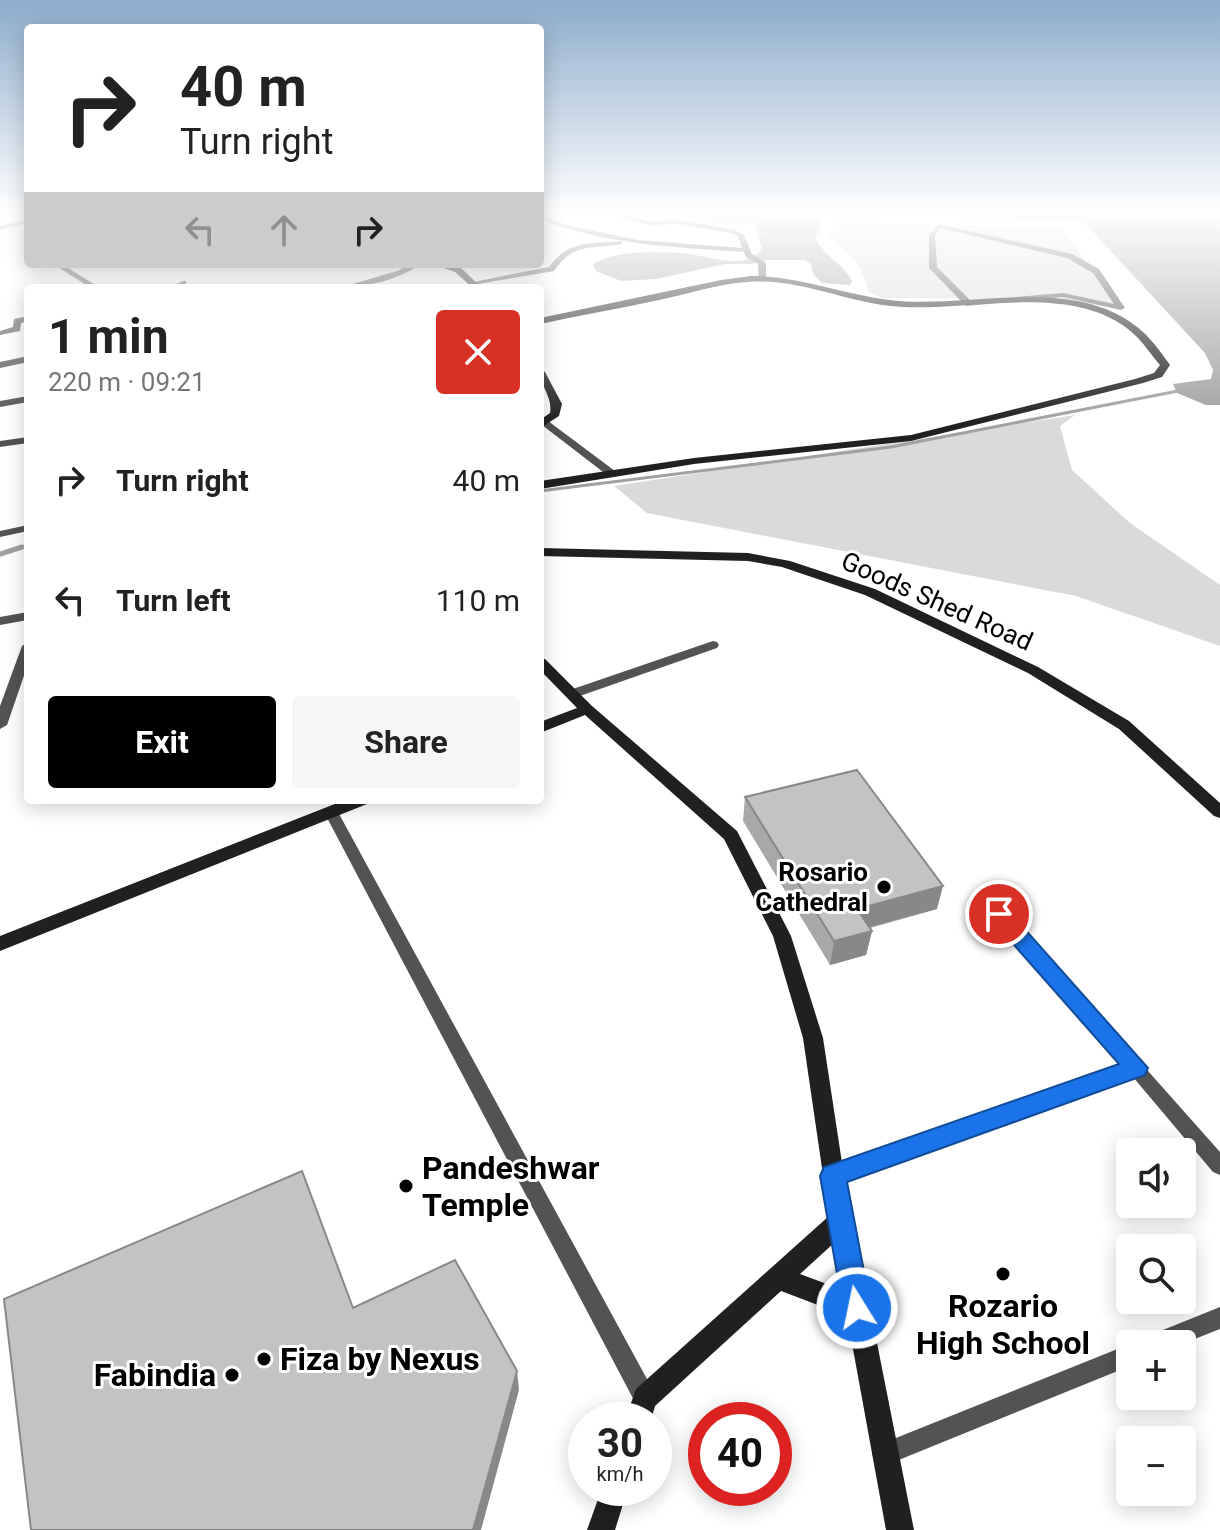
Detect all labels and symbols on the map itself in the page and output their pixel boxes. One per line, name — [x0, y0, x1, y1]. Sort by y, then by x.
street label: Goods Shed Road — [837, 545, 1037, 657]
place label: Rosario Cathedral — [755, 857, 868, 917]
marker: Rosario Cathedral — [875, 878, 893, 896]
pin — [965, 880, 1033, 948]
place label: Pandeshwar Temple — [422, 1149, 600, 1224]
marker: Pandeshwar Temple — [397, 1177, 415, 1195]
marker: Rozario High School — [994, 1265, 1012, 1283]
position arrow — [815, 1266, 899, 1350]
place label: Rozario High School — [916, 1287, 1090, 1362]
place label: Fiza by Nexus — [280, 1340, 480, 1378]
marker: Fiza by Nexus — [255, 1350, 273, 1368]
place label: Fabindia — [94, 1356, 216, 1394]
marker: Fabindia — [223, 1366, 241, 1384]
speed limit sign: 40 — [688, 1402, 792, 1506]

